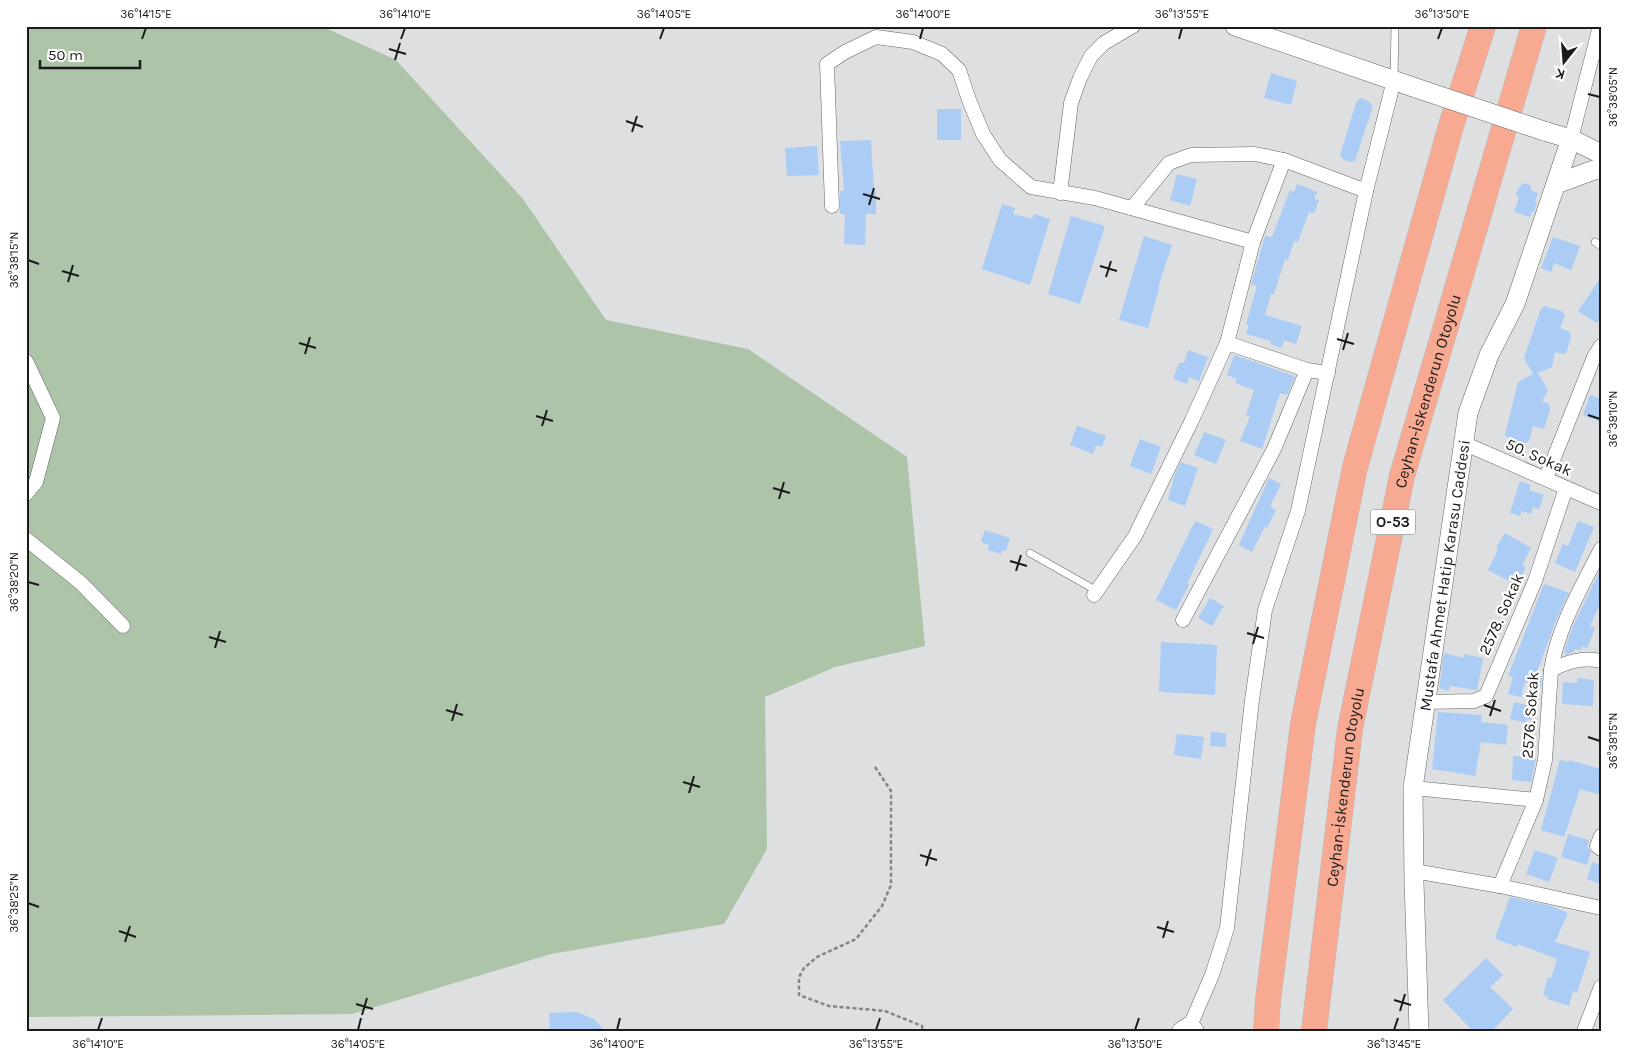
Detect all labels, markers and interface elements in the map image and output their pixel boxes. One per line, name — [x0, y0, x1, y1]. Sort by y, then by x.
text: 36°14'15"E — [120, 7, 172, 21]
text: 36°14'10"E — [379, 7, 431, 21]
text: 36°14'05"E — [637, 7, 691, 21]
text: 36°14'00"E — [896, 7, 950, 21]
text: 36°13'55"E — [1155, 7, 1209, 21]
text: 36°13'50"E — [1414, 7, 1470, 21]
scale bar — [40, 38, 140, 70]
north arrow — [1540, 38, 1590, 88]
text: 50 m — [48, 46, 83, 64]
text: K — [1553, 64, 1567, 83]
text: 36°38'05"N — [1606, 67, 1620, 127]
text: 36°38'15"N — [7, 232, 21, 288]
street label: Ceyhan-İskenderun Otoyolu — [1390, 292, 1464, 490]
text: 36°38'10"N — [1606, 390, 1620, 448]
street label: 50. Sokak — [1503, 434, 1575, 480]
street label: Mustafa Ahmet Hatip Karasu Caddesi — [1415, 438, 1473, 712]
road number: O-53 — [1370, 510, 1416, 534]
text: 36°38'20"N — [7, 552, 21, 612]
street label: 2578. Sokak — [1475, 570, 1527, 658]
street label: 2576. Sokak — [1517, 671, 1543, 759]
street label: Ceyhan-İskenderun Otoyolu — [1322, 686, 1368, 888]
text: 36°38'15"N — [1606, 713, 1620, 769]
text: 36°38'25"N — [7, 873, 21, 933]
text: 36°14'10"E — [72, 1037, 124, 1051]
text: 36°14'05"E — [331, 1037, 385, 1051]
text: 36°14'00"E — [590, 1037, 644, 1051]
text: 36°13'55"E — [849, 1037, 903, 1051]
text: 36°13'50"E — [1107, 1037, 1163, 1051]
text: 36°13'45"E — [1367, 1037, 1421, 1051]

